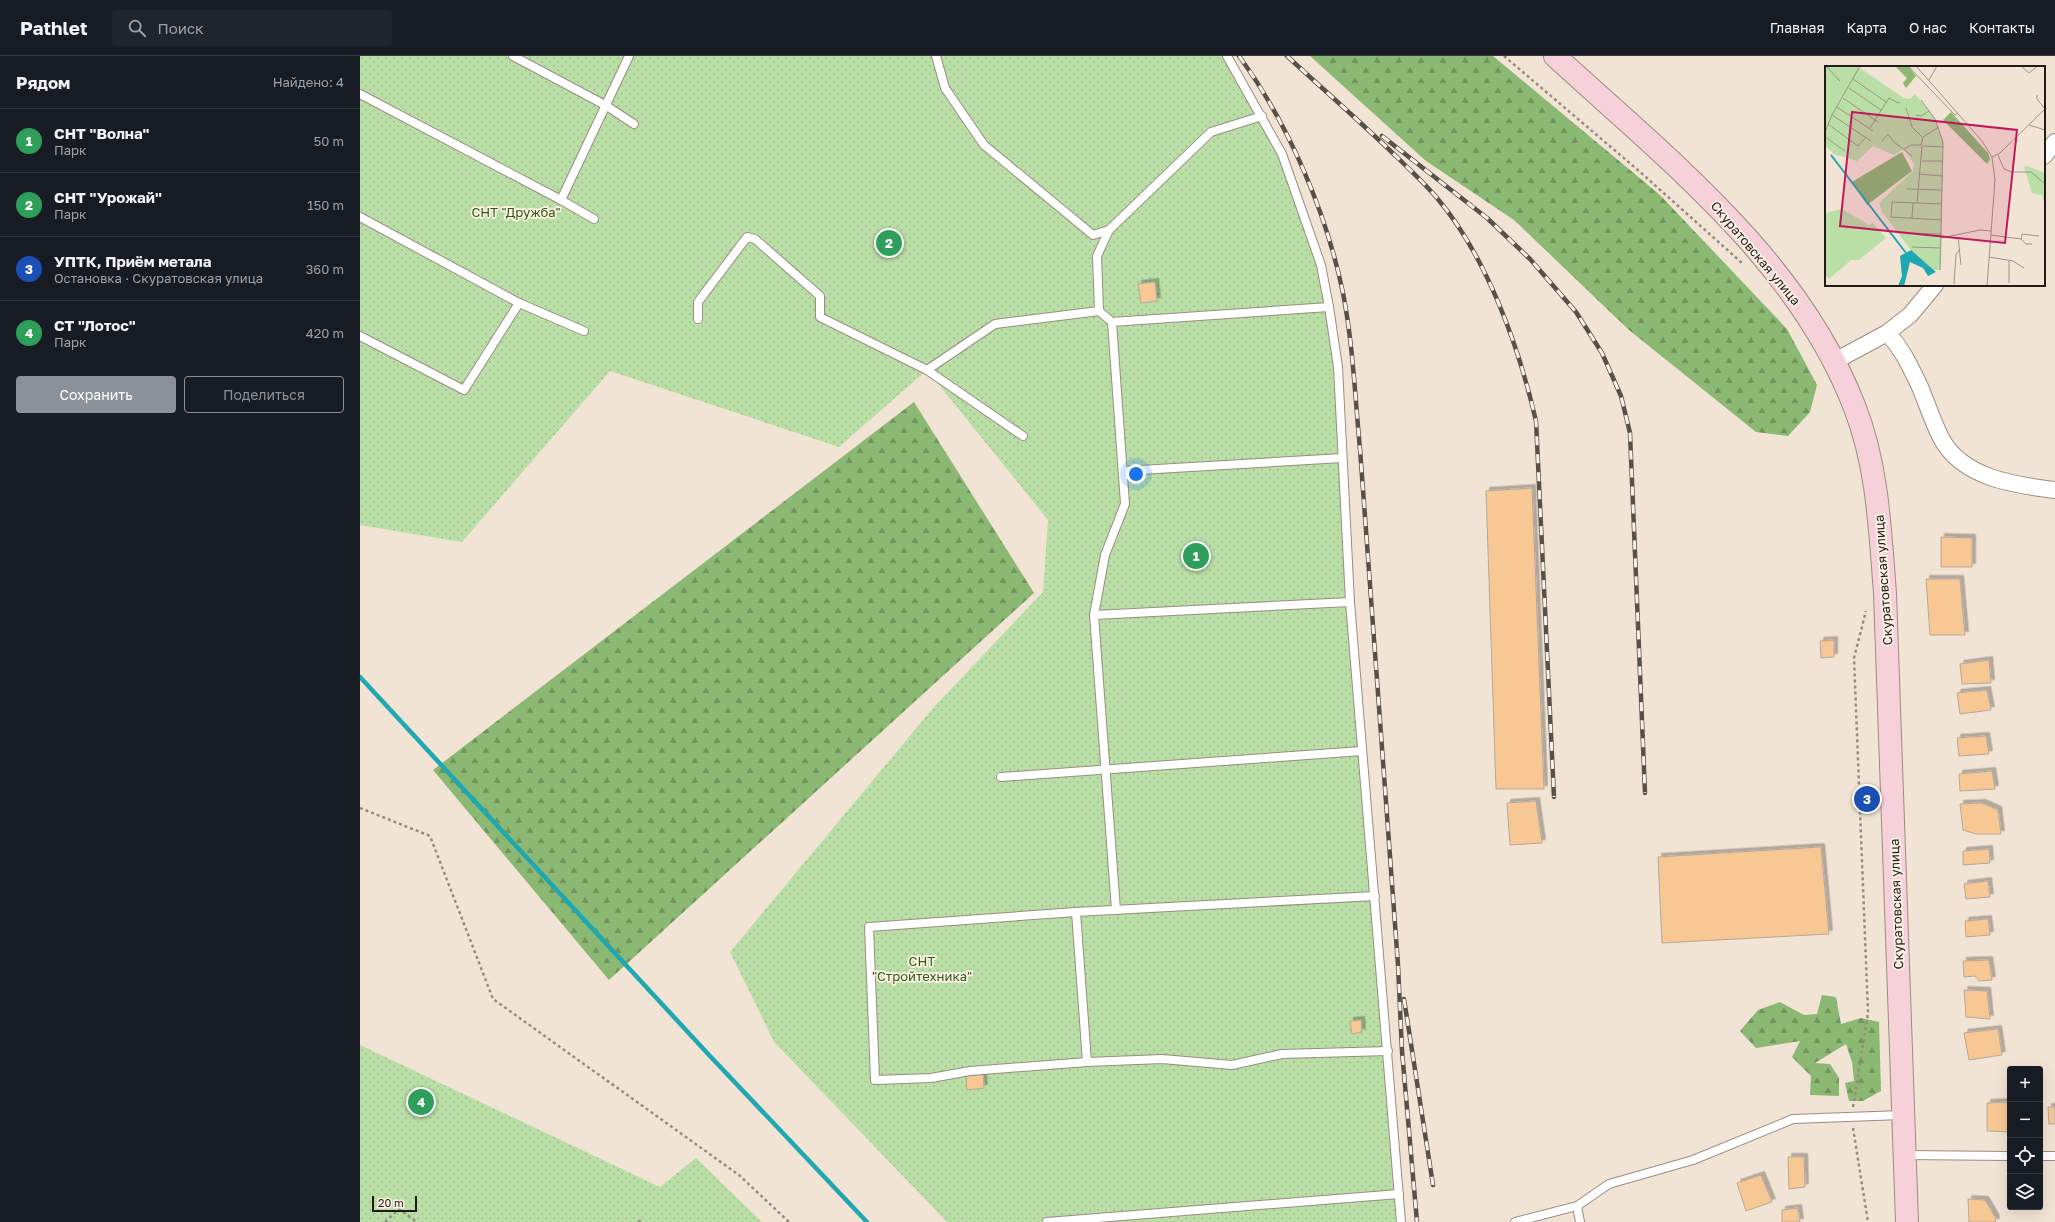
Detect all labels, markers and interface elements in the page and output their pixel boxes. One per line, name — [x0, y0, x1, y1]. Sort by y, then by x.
search box — [112, 10, 392, 46]
text: Pathlet — [20, 16, 88, 39]
icon: search — [126, 17, 148, 39]
text: Поиск — [158, 19, 204, 37]
text: Главная — [1770, 19, 1824, 36]
text: Карта — [1846, 19, 1887, 36]
text: О нас — [1909, 19, 1947, 36]
text: Контакты — [1969, 19, 2035, 36]
inset map — [1825, 66, 2045, 286]
text: Рядом — [16, 72, 70, 93]
text: Найдено: 4 — [273, 74, 344, 90]
text: СНТ "Волна" — [54, 124, 149, 142]
text: 1 — [26, 133, 32, 149]
text: 50 m — [314, 133, 344, 149]
text: Парк — [54, 142, 87, 158]
text: СНТ "Урожай" — [54, 188, 162, 206]
text: 2 — [25, 197, 33, 213]
text: 150 m — [307, 197, 344, 213]
street label: Скуратовская улица — [1708, 198, 1804, 308]
park label: СНТ "Дружба" — [471, 204, 561, 220]
text: Парк — [54, 206, 87, 222]
pin: 2 — [876, 228, 902, 258]
text: УПТК, Приём метала — [54, 252, 212, 270]
text: 3 — [25, 261, 33, 277]
text: 360 m — [306, 261, 344, 277]
text: Остановка · Скуратовская улица — [54, 270, 263, 286]
text: СТ "Лотос" — [54, 316, 136, 334]
text: 4 — [25, 325, 33, 341]
text: 420 m — [306, 325, 344, 341]
text: Парк — [54, 334, 87, 350]
button: Сохранить — [16, 376, 176, 413]
button: Поделиться — [184, 376, 344, 413]
your location — [1126, 464, 1146, 484]
street label: Скуратовская улица — [1870, 514, 1896, 646]
pin: 1 — [1183, 541, 1209, 571]
pin: 3 — [1854, 784, 1880, 814]
street label: Скуратовская улица — [1886, 838, 1906, 970]
park label: СНТ "Стройтехника" — [872, 953, 972, 984]
map controls — [2007, 1066, 2043, 1210]
button: + — [2007, 1066, 2043, 1102]
pin: 4 — [408, 1087, 434, 1117]
button: − — [2007, 1102, 2043, 1138]
button: locate — [2007, 1138, 2043, 1174]
button: layers — [2007, 1174, 2043, 1210]
scale bar — [372, 1194, 417, 1213]
text: 20 m — [378, 1196, 404, 1209]

